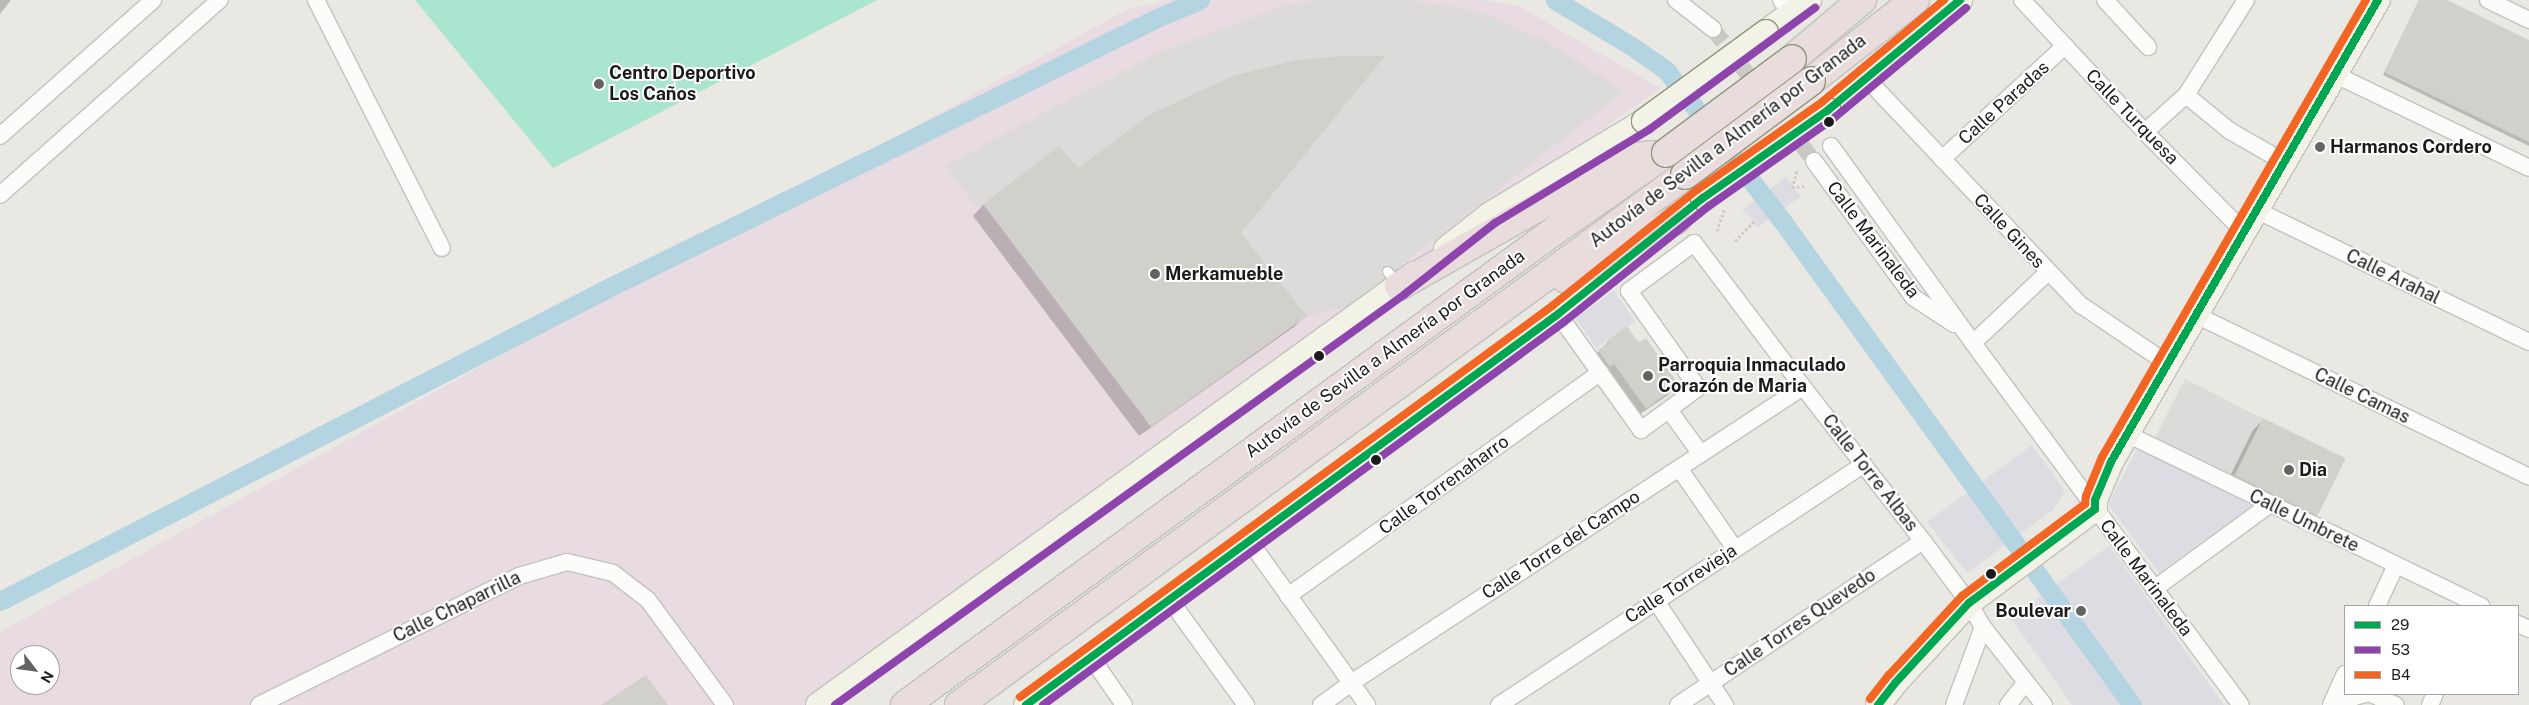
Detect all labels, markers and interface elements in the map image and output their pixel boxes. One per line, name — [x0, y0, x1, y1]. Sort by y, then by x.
street label: Autovía de Sevilla a Almería por Granada — [1585, 30, 1871, 252]
street label: Calle Paradas — [1954, 57, 2054, 149]
place label: Centro Deportivo Los Caños — [609, 63, 756, 106]
street label: Calle Turquesa — [2081, 65, 2183, 169]
marker: Centro Deportivo Los Caños — [593, 78, 605, 90]
unlabelled marker — [1824, 117, 1834, 127]
place label: Harmanos Cordero — [2330, 136, 2492, 158]
marker: Harmanos Cordero — [2314, 141, 2326, 153]
street label: Calle Marinaleda — [1822, 177, 1924, 303]
street label: Calle Gines — [1969, 189, 2049, 273]
street label: Autovía de Sevilla a Almería por Granada — [1241, 245, 1529, 463]
street label: Calle Arahal — [2342, 245, 2444, 309]
place label: Merkamueble — [1165, 263, 1283, 285]
marker: Merkamueble — [1149, 268, 1161, 280]
unlabelled marker — [1314, 351, 1324, 361]
place label: Parroquia Inmaculado Corazón de Maria — [1658, 355, 1846, 398]
street label: Calle Camas — [2311, 364, 2413, 428]
marker: Parroquia Inmaculado Corazón de Maria — [1642, 370, 1654, 382]
street label: Calle Torre Albas — [1818, 410, 1922, 536]
street label: Calle Torrenaharro — [1375, 431, 1513, 539]
unlabelled marker — [1371, 455, 1381, 465]
place label: Dia — [2299, 459, 2327, 481]
marker: Dia — [2283, 464, 2295, 476]
street label: Calle Umbrete — [2246, 485, 2362, 557]
street label: Calle Torre del Campo — [1478, 486, 1644, 604]
street label: Calle Marinaleda — [2095, 515, 2197, 641]
street label: Calle Torrevieja — [1621, 540, 1741, 628]
street label: Calle Torres Quevedo — [1720, 564, 1880, 682]
street label: Calle Chaparrilla — [390, 567, 524, 647]
unlabelled marker — [1986, 569, 1996, 579]
place label: Boulevar — [1995, 600, 2071, 622]
marker: Boulevar — [2075, 605, 2087, 617]
legend — [2344, 605, 2519, 695]
text: 29 — [2391, 616, 2409, 633]
text: 53 — [2391, 641, 2410, 658]
north arrow — [10, 645, 60, 695]
text: B4 — [2391, 666, 2411, 683]
text: N — [37, 668, 57, 686]

